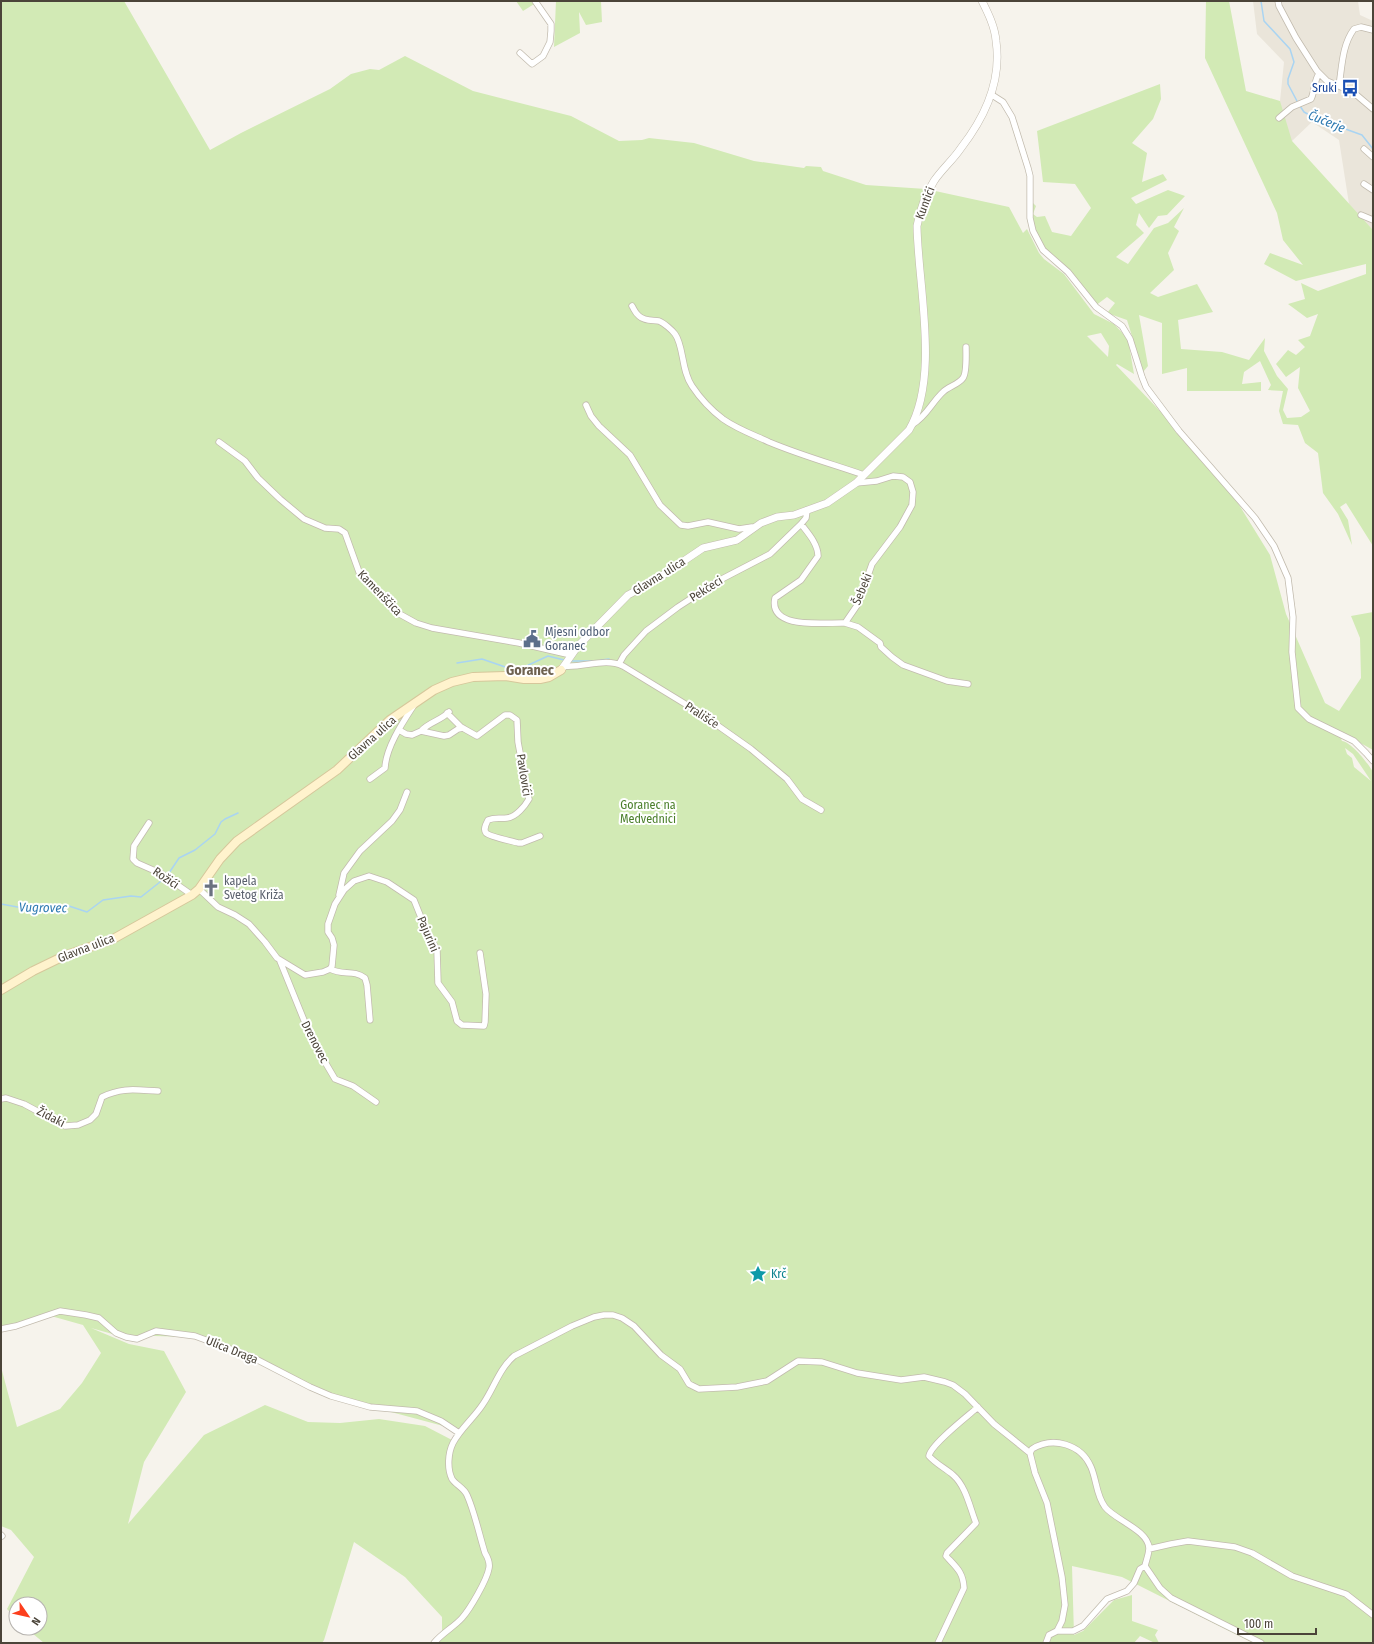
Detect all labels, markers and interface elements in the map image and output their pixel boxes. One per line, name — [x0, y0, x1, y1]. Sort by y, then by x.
bus stop icon: Sruki — [1340, 78, 1360, 98]
place label: Sruki — [1312, 81, 1337, 95]
water label: Čučerje — [1306, 107, 1347, 136]
street label: Kuntići — [912, 185, 938, 221]
street label: Glavna ulica — [630, 554, 688, 598]
street label: Kamenščica — [355, 567, 405, 619]
street label: Šebeki — [848, 571, 875, 607]
street label: Pekčeci — [687, 573, 725, 605]
place label: Mjesni odbor Goranec — [545, 625, 610, 653]
public building icon: Mjesni odbor Goranec — [522, 629, 542, 649]
district label: Goranec — [506, 662, 555, 679]
street label: Prališće — [682, 699, 722, 731]
street label: Glavna ulica — [345, 713, 399, 763]
street label: Pavlovići — [514, 753, 534, 797]
park label: Goranec na Medvednici — [620, 798, 676, 826]
street label: Rožići — [150, 864, 182, 892]
place label: kapela Svetog Križa — [224, 874, 284, 902]
church icon: kapela Svetog Križa — [201, 878, 221, 898]
water label: Vugrovec — [19, 900, 68, 915]
street label: Pajurini — [414, 914, 442, 954]
street label: Glavna ulica — [56, 931, 116, 965]
street label: Drenovec — [298, 1018, 332, 1066]
street label: Židaki — [35, 1103, 68, 1130]
place icon: Krč — [748, 1264, 768, 1284]
place label: Krč — [771, 1267, 786, 1281]
street label: Ulica Draga — [204, 1333, 260, 1367]
north arrow — [8, 1596, 48, 1636]
scale bar — [1238, 1610, 1316, 1636]
text: N — [29, 1615, 43, 1628]
text: 100 m — [1244, 1617, 1273, 1631]

